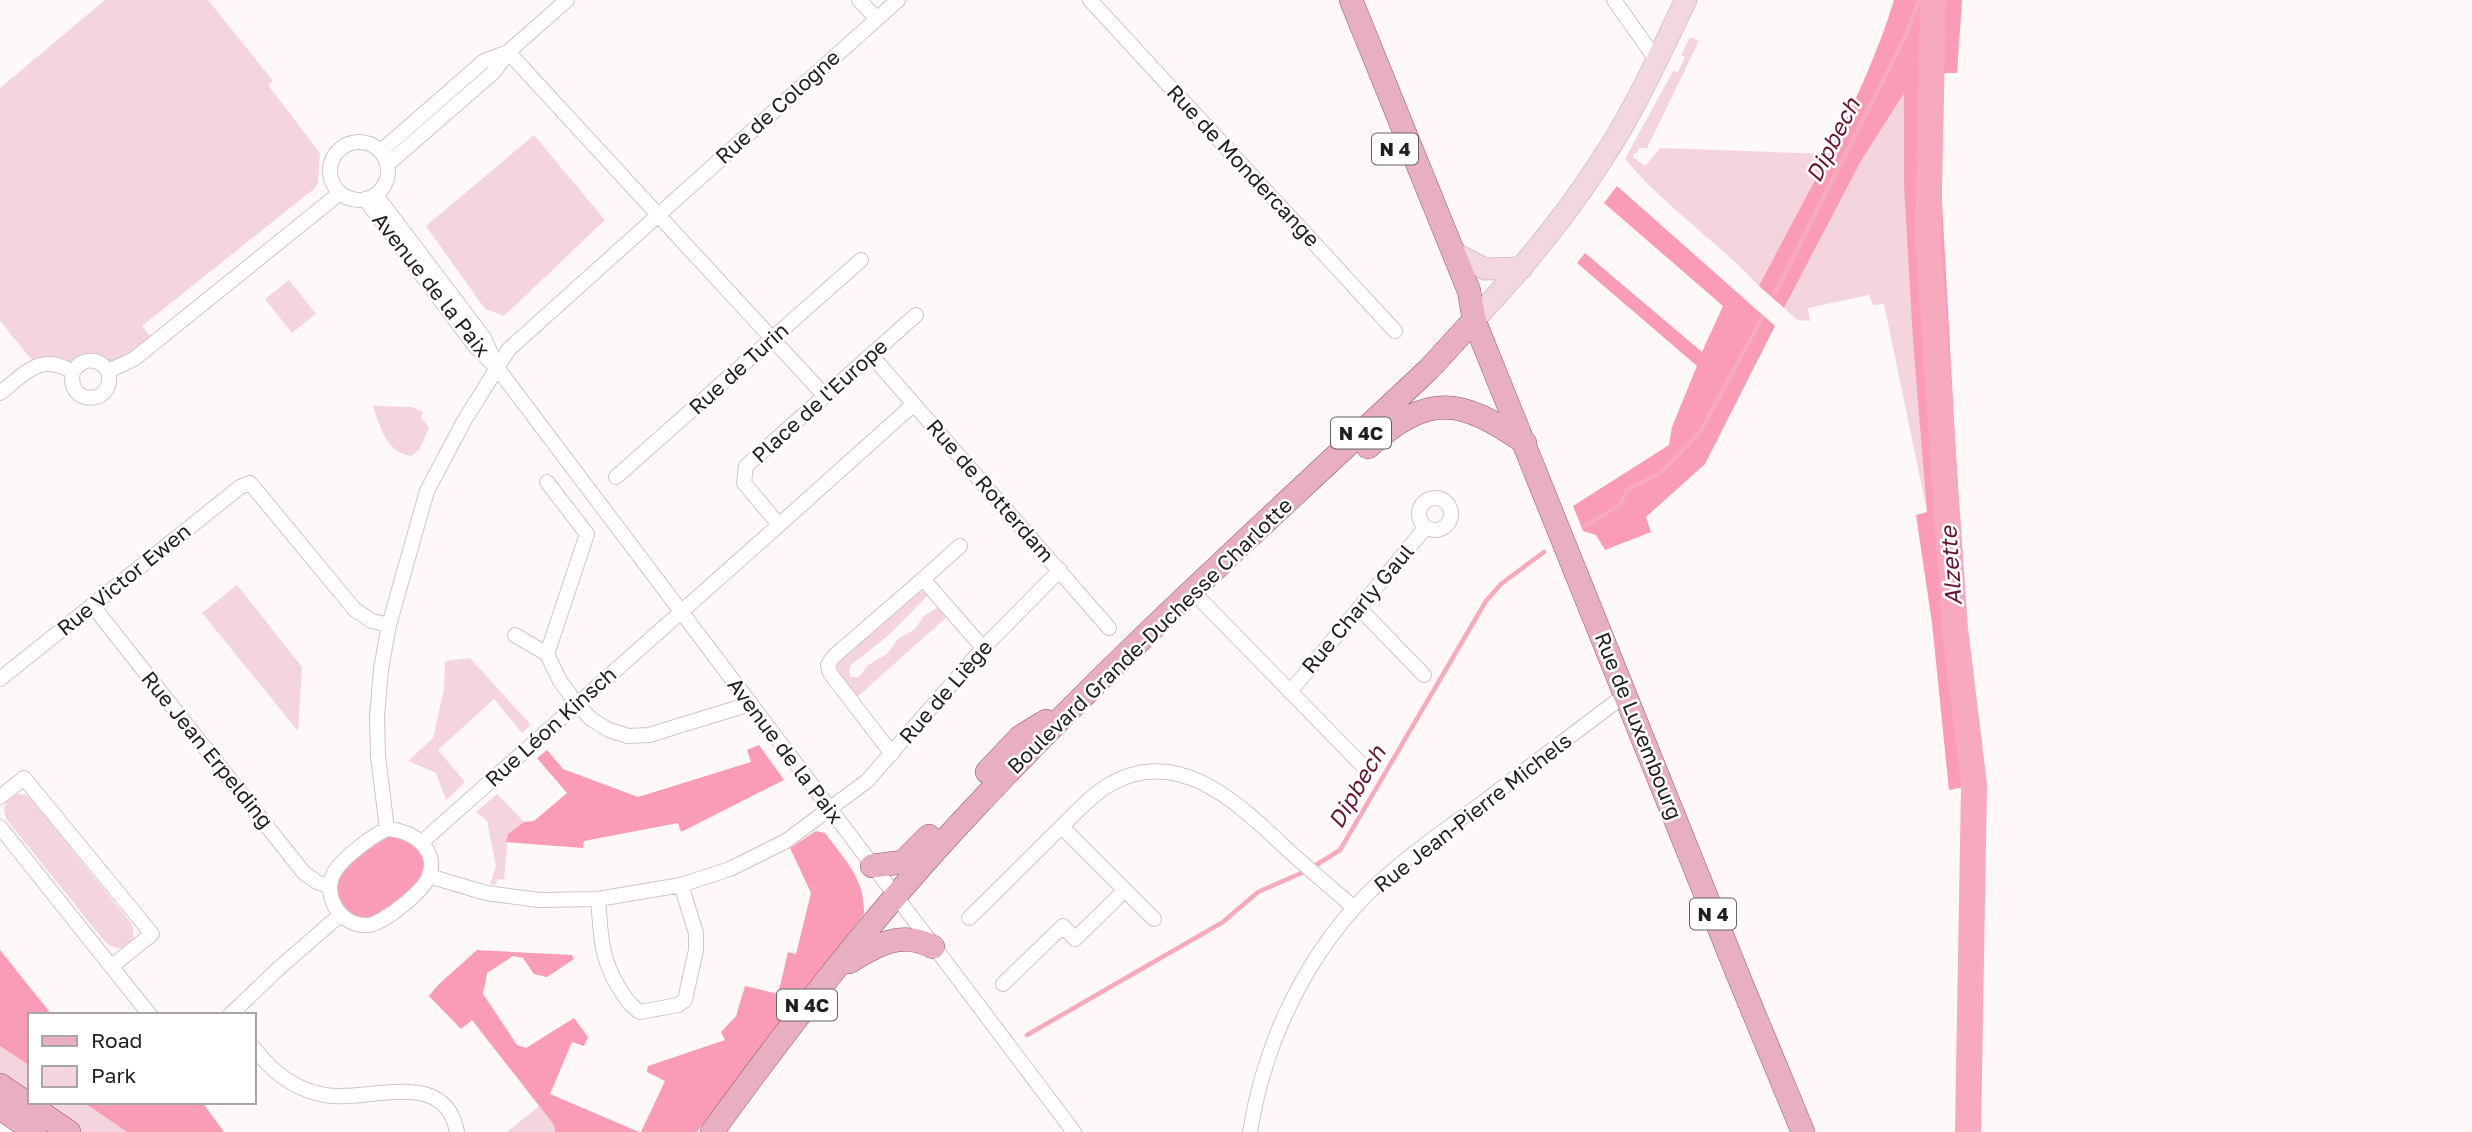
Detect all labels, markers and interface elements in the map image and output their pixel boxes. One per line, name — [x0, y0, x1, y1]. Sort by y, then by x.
street label: Rue de Cologne — [710, 44, 845, 169]
street label: Rue de Mondercange — [1162, 79, 1326, 252]
water label: Dipbech — [1799, 92, 1866, 186]
road number: N 4 — [1372, 134, 1418, 164]
street label: Avenue de la Paix — [367, 207, 497, 362]
street label: Rue de Turin — [683, 317, 793, 420]
street label: Place de l'Europe — [746, 333, 892, 468]
street label: Rue de Rotterdam — [922, 413, 1060, 567]
road number: N 4C — [1331, 418, 1391, 448]
street label: Boulevard Grande-Duchesse Charlotte — [1001, 492, 1297, 779]
street label: Rue Victor Ewen — [51, 517, 195, 641]
water label: Alzette — [1933, 524, 1967, 607]
street label: Rue Charly Gaul — [1296, 538, 1419, 678]
street label: Rue de Luxembourg — [1589, 628, 1688, 823]
street label: Rue de Liège — [893, 634, 997, 749]
street label: Rue Léon Kinsch — [479, 661, 621, 792]
street label: Rue Jean Erpelding — [136, 665, 279, 833]
street label: Avenue de la Paix — [722, 672, 849, 829]
street label: Rue Jean-Pierre Michels — [1368, 727, 1576, 898]
water label: Dipbech — [1321, 740, 1391, 833]
road number: N 4 — [1690, 898, 1736, 930]
road number: N 4C — [777, 990, 837, 1021]
legend — [28, 1013, 256, 1104]
text: Road — [91, 1027, 142, 1053]
text: Park — [91, 1062, 137, 1088]

